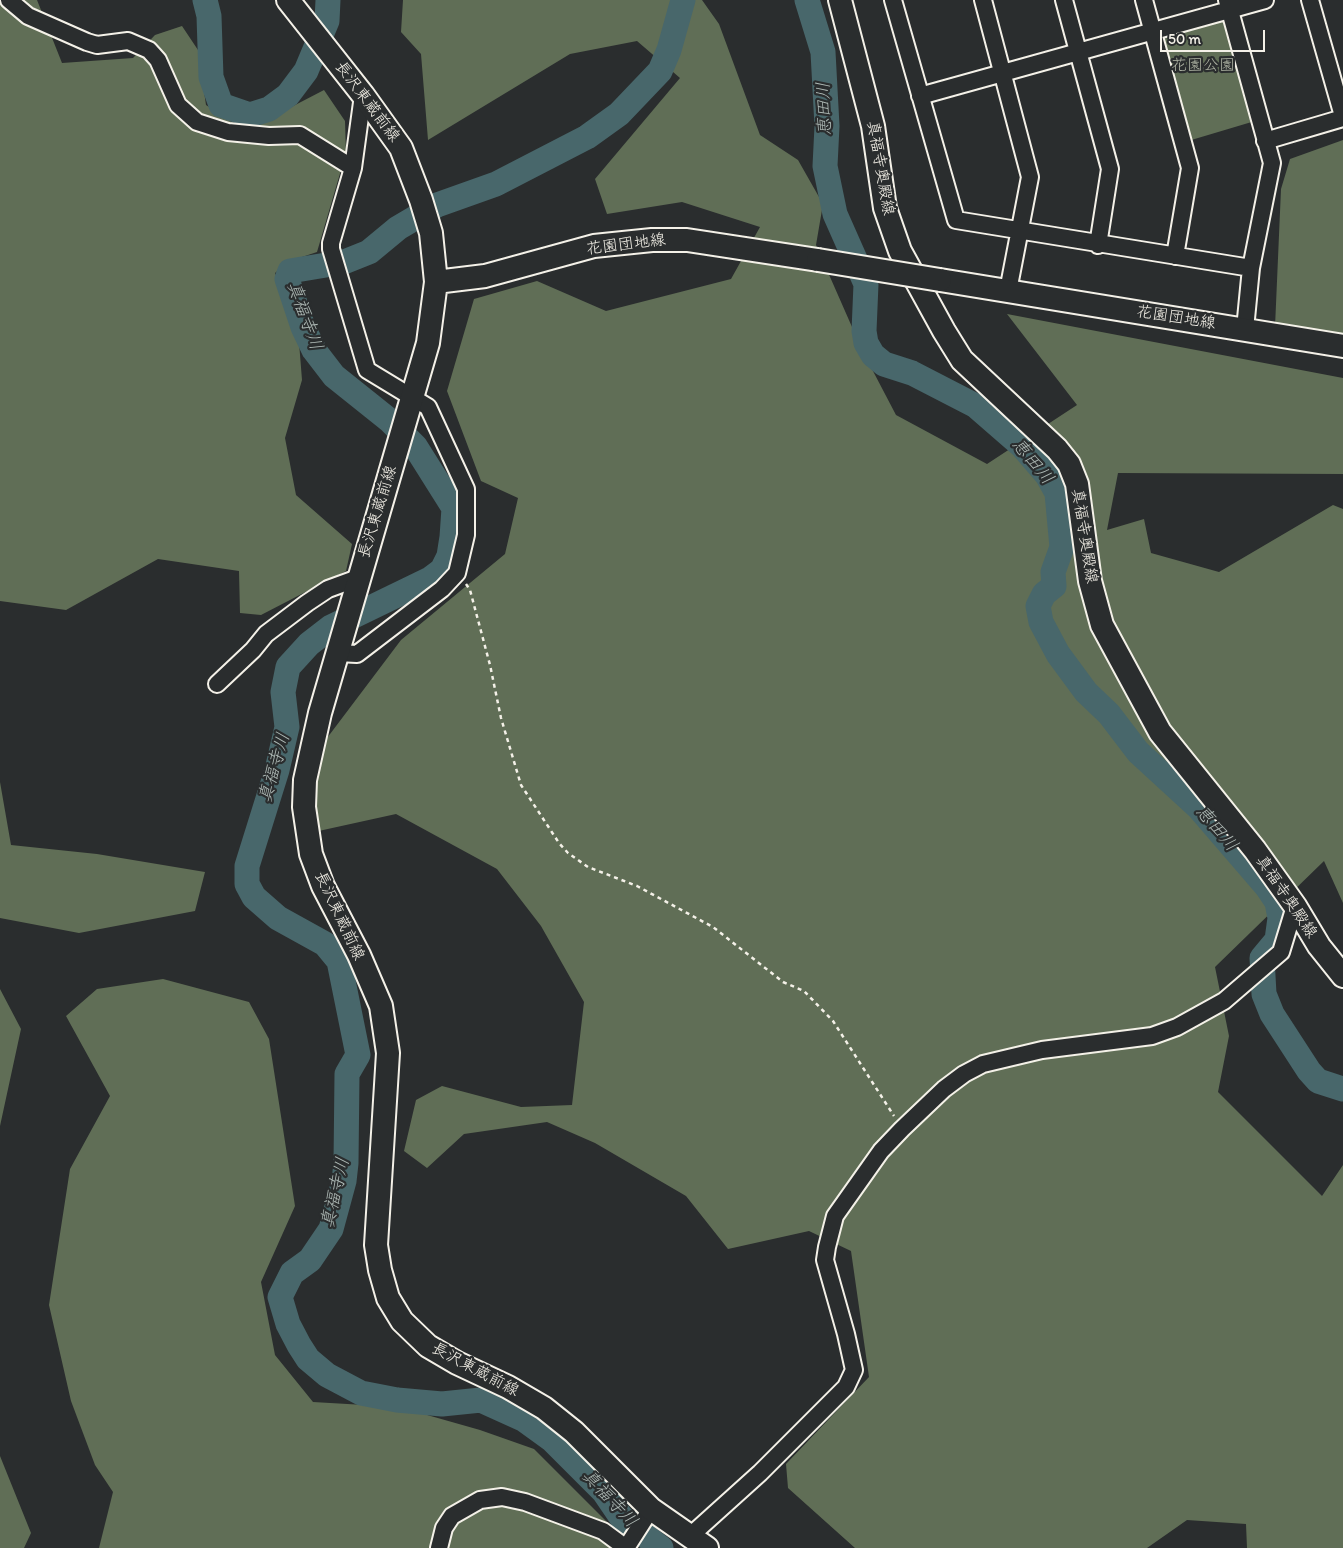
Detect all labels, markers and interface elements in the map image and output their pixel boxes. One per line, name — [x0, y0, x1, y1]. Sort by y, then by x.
scale bar — [1163, 20, 1268, 52]
text: 50 m — [1168, 30, 1201, 48]
park label: 花園公園 — [1171, 56, 1235, 76]
street label: 長沢東蔵前線 — [330, 58, 404, 146]
water label: 恵田川 — [813, 82, 837, 136]
street label: 真福寺奥殿線 — [862, 119, 898, 217]
street label: 花園団地線 — [585, 231, 667, 259]
water label: 真福寺川 — [282, 278, 326, 354]
street label: 花園団地線 — [1135, 302, 1217, 334]
water label: 恵田川 — [1006, 434, 1058, 490]
street label: 長沢東蔵前線 — [355, 463, 401, 561]
street label: 真福寺奥殿線 — [1067, 487, 1101, 585]
water label: 真福寺川 — [255, 730, 295, 806]
water label: 恵田川 — [1190, 802, 1242, 856]
street label: 真福寺奥殿線 — [1251, 852, 1321, 942]
street label: 長沢東蔵前線 — [310, 868, 368, 964]
water label: 真福寺川 — [317, 1155, 355, 1231]
street label: 長沢東蔵前線 — [428, 1339, 522, 1401]
water label: 真福寺川 — [577, 1465, 641, 1533]

